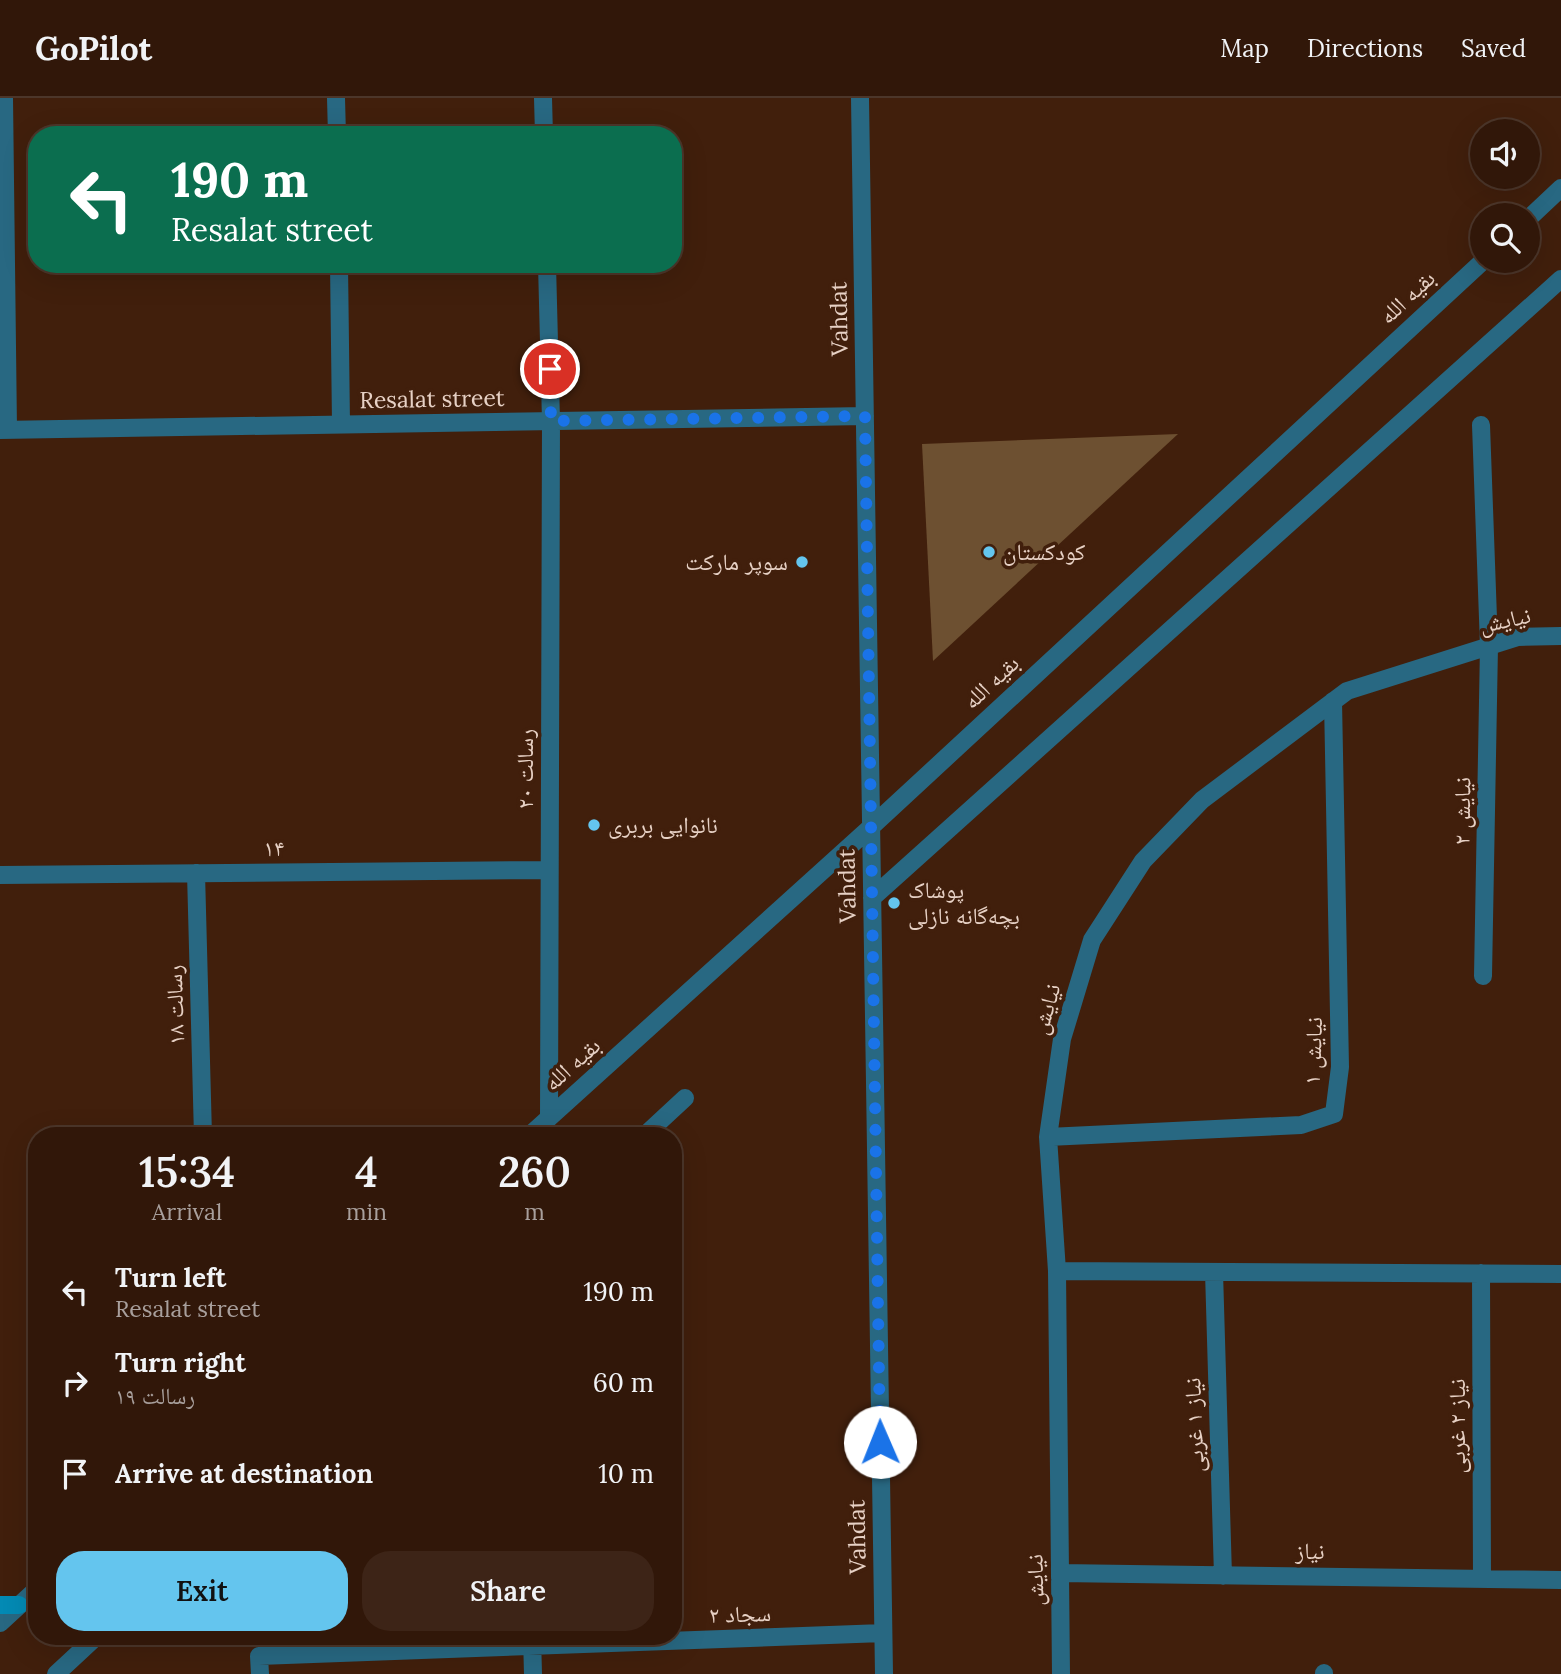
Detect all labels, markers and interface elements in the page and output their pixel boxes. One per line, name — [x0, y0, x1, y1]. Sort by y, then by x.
text: GoPilot — [35, 27, 152, 69]
text: Map — [1220, 33, 1269, 64]
text: Directions — [1307, 33, 1423, 64]
text: Saved — [1461, 33, 1526, 64]
map controls — [1470, 119, 1540, 273]
button: sound — [1470, 119, 1540, 189]
text: 190 m — [171, 148, 308, 210]
icon: left — [56, 154, 147, 245]
button: search — [1470, 203, 1540, 273]
text: Resalat street — [171, 209, 373, 250]
street label: بقیه الله — [1373, 263, 1441, 330]
street label: Vahdat — [823, 281, 854, 357]
pin — [520, 339, 580, 399]
icon: arrive — [531, 350, 569, 388]
street label: Resalat street — [359, 383, 505, 414]
place label: کودکستان — [1003, 537, 1086, 566]
marker: کودکستان — [981, 544, 997, 560]
place label: سوپر مارکت — [685, 547, 788, 576]
marker: سوپر مارکت — [794, 554, 810, 570]
street label: نیایش — [1477, 600, 1533, 639]
street label: بقیه الله — [957, 648, 1025, 715]
street label: رسالت ۲۰ — [510, 729, 539, 809]
street label: نیایش ۲ — [1446, 777, 1477, 845]
place label: نانوایی بربری — [608, 810, 718, 839]
marker: نانوایی بربری — [586, 817, 602, 833]
street label: ۱۴ — [263, 833, 285, 862]
street label: Vahdat — [831, 848, 862, 924]
place label: پوشاک بچه‌گانه نازلی — [908, 875, 1020, 930]
marker: پوشاک بچه‌گانه نازلی — [886, 895, 902, 911]
street label: رسالت ۱۸ — [159, 964, 190, 1046]
street label: نیایش — [1024, 980, 1067, 1038]
street label: نیایش ۱ — [1297, 1016, 1328, 1086]
street label: بقیه الله — [537, 1031, 606, 1097]
text: 15:34 — [139, 1145, 235, 1199]
text: 4 — [355, 1145, 378, 1199]
text: 260 — [498, 1145, 571, 1199]
text: Arrival — [152, 1197, 222, 1226]
text: min — [346, 1197, 387, 1226]
text: m — [524, 1197, 545, 1226]
text: Turn left — [115, 1261, 226, 1294]
icon: left — [56, 1273, 94, 1311]
text: 190 m — [583, 1275, 654, 1308]
text: Resalat street — [115, 1294, 260, 1323]
text: Turn right — [115, 1346, 246, 1379]
icon: right — [56, 1364, 94, 1402]
text: 60 m — [593, 1366, 654, 1399]
street label: نیاز ۱ غربی — [1177, 1377, 1210, 1473]
street label: نیاز ۲ غربی — [1442, 1379, 1471, 1473]
text: رسالت ۱۹ — [115, 1381, 195, 1410]
position arrow — [843, 1405, 917, 1479]
icon: arrive — [56, 1455, 94, 1493]
text: Arrive at destination — [115, 1457, 373, 1490]
text: 10 m — [598, 1457, 654, 1490]
street label: Vahdat — [841, 1499, 872, 1575]
street label: نیاز — [1294, 1536, 1325, 1565]
button: Exit — [56, 1551, 348, 1631]
button: Share — [362, 1551, 654, 1631]
street label: نیایش — [1020, 1554, 1049, 1606]
street label: سجاد ۲ — [708, 1598, 772, 1629]

